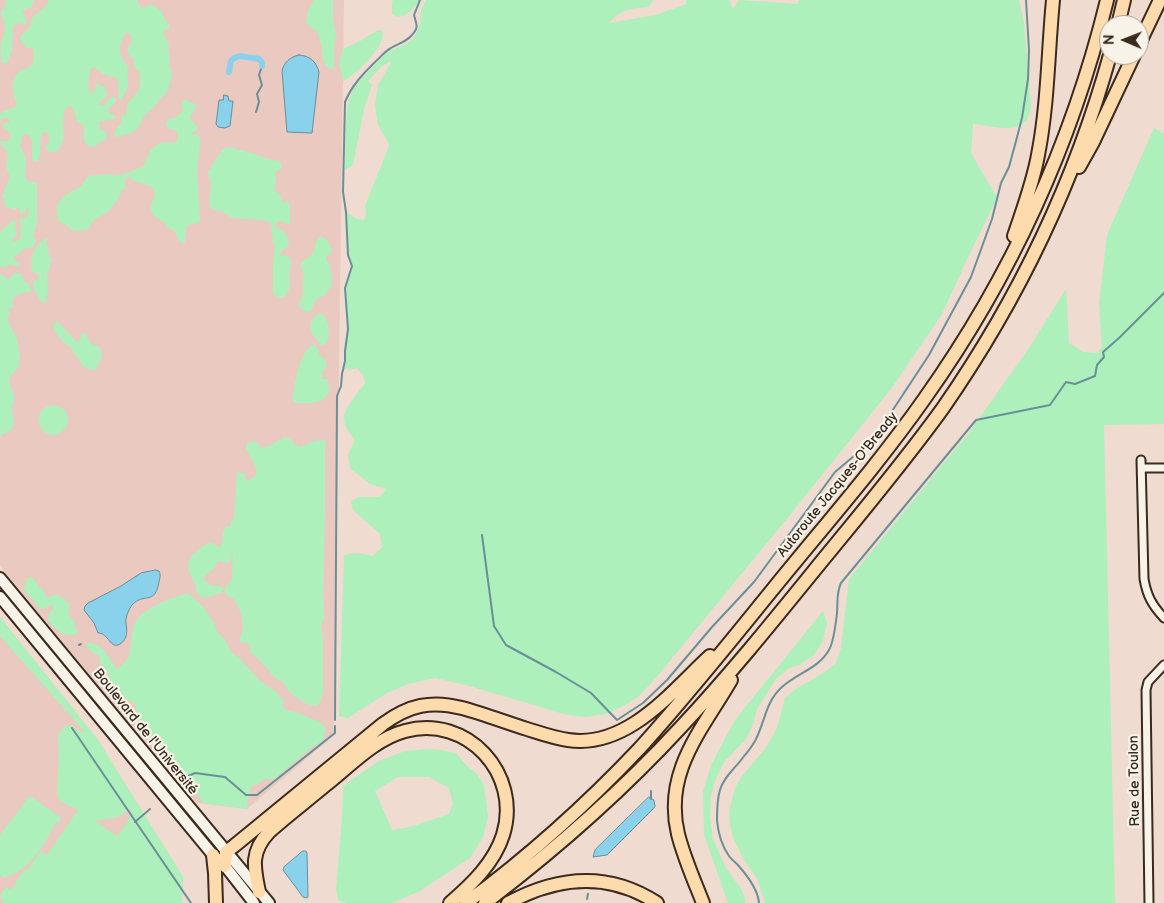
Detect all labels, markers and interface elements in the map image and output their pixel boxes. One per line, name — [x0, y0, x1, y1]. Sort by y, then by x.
north arrow — [1099, 15, 1149, 65]
text: N — [1101, 34, 1118, 45]
street label: Autoroute Jacques-O'Bready — [774, 409, 902, 561]
street label: Boulevard de l'Université — [89, 666, 201, 798]
street label: Rue de Toulon — [1126, 735, 1144, 827]

